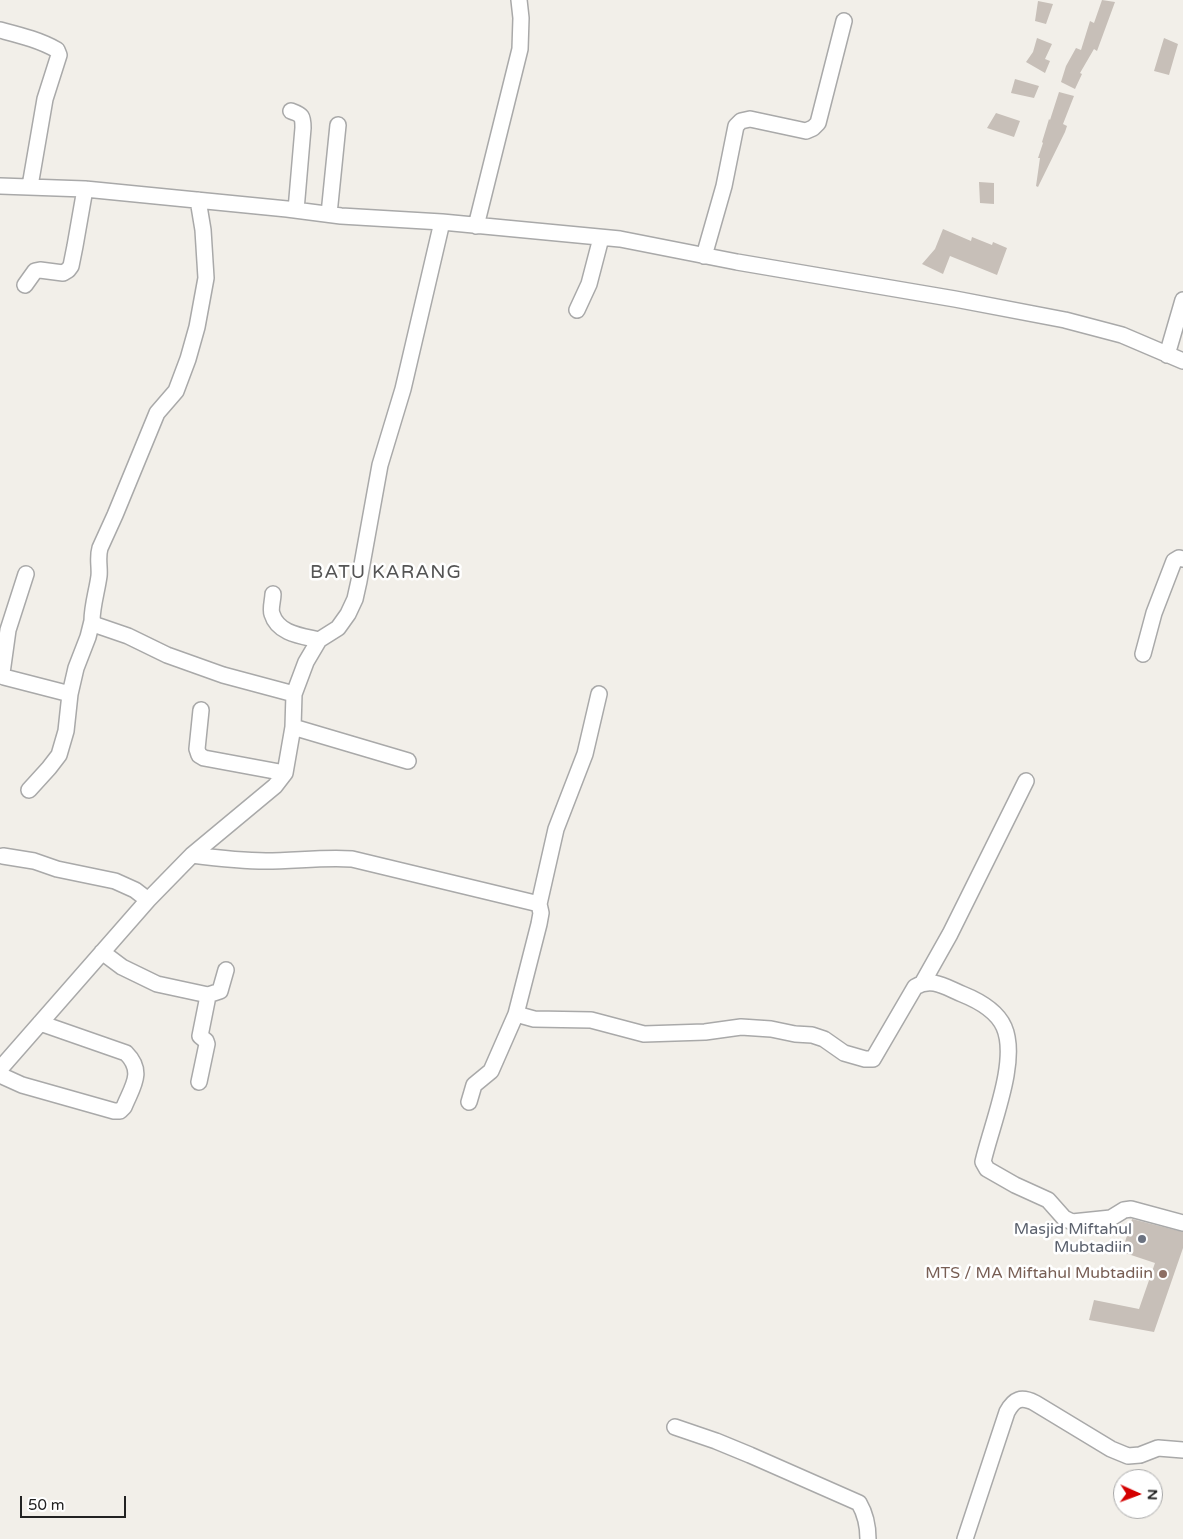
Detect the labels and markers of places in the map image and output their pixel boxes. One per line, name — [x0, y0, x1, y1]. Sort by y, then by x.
place label: Masjid Miftahul Mubtadiin — [1014, 1220, 1132, 1258]
marker: Masjid Miftahul Mubtadiin — [1136, 1233, 1148, 1245]
place label: MTS / MA Miftahul Mubtadiin — [925, 1264, 1153, 1284]
marker: MTS / MA Miftahul Mubtadiin — [1157, 1268, 1169, 1280]

